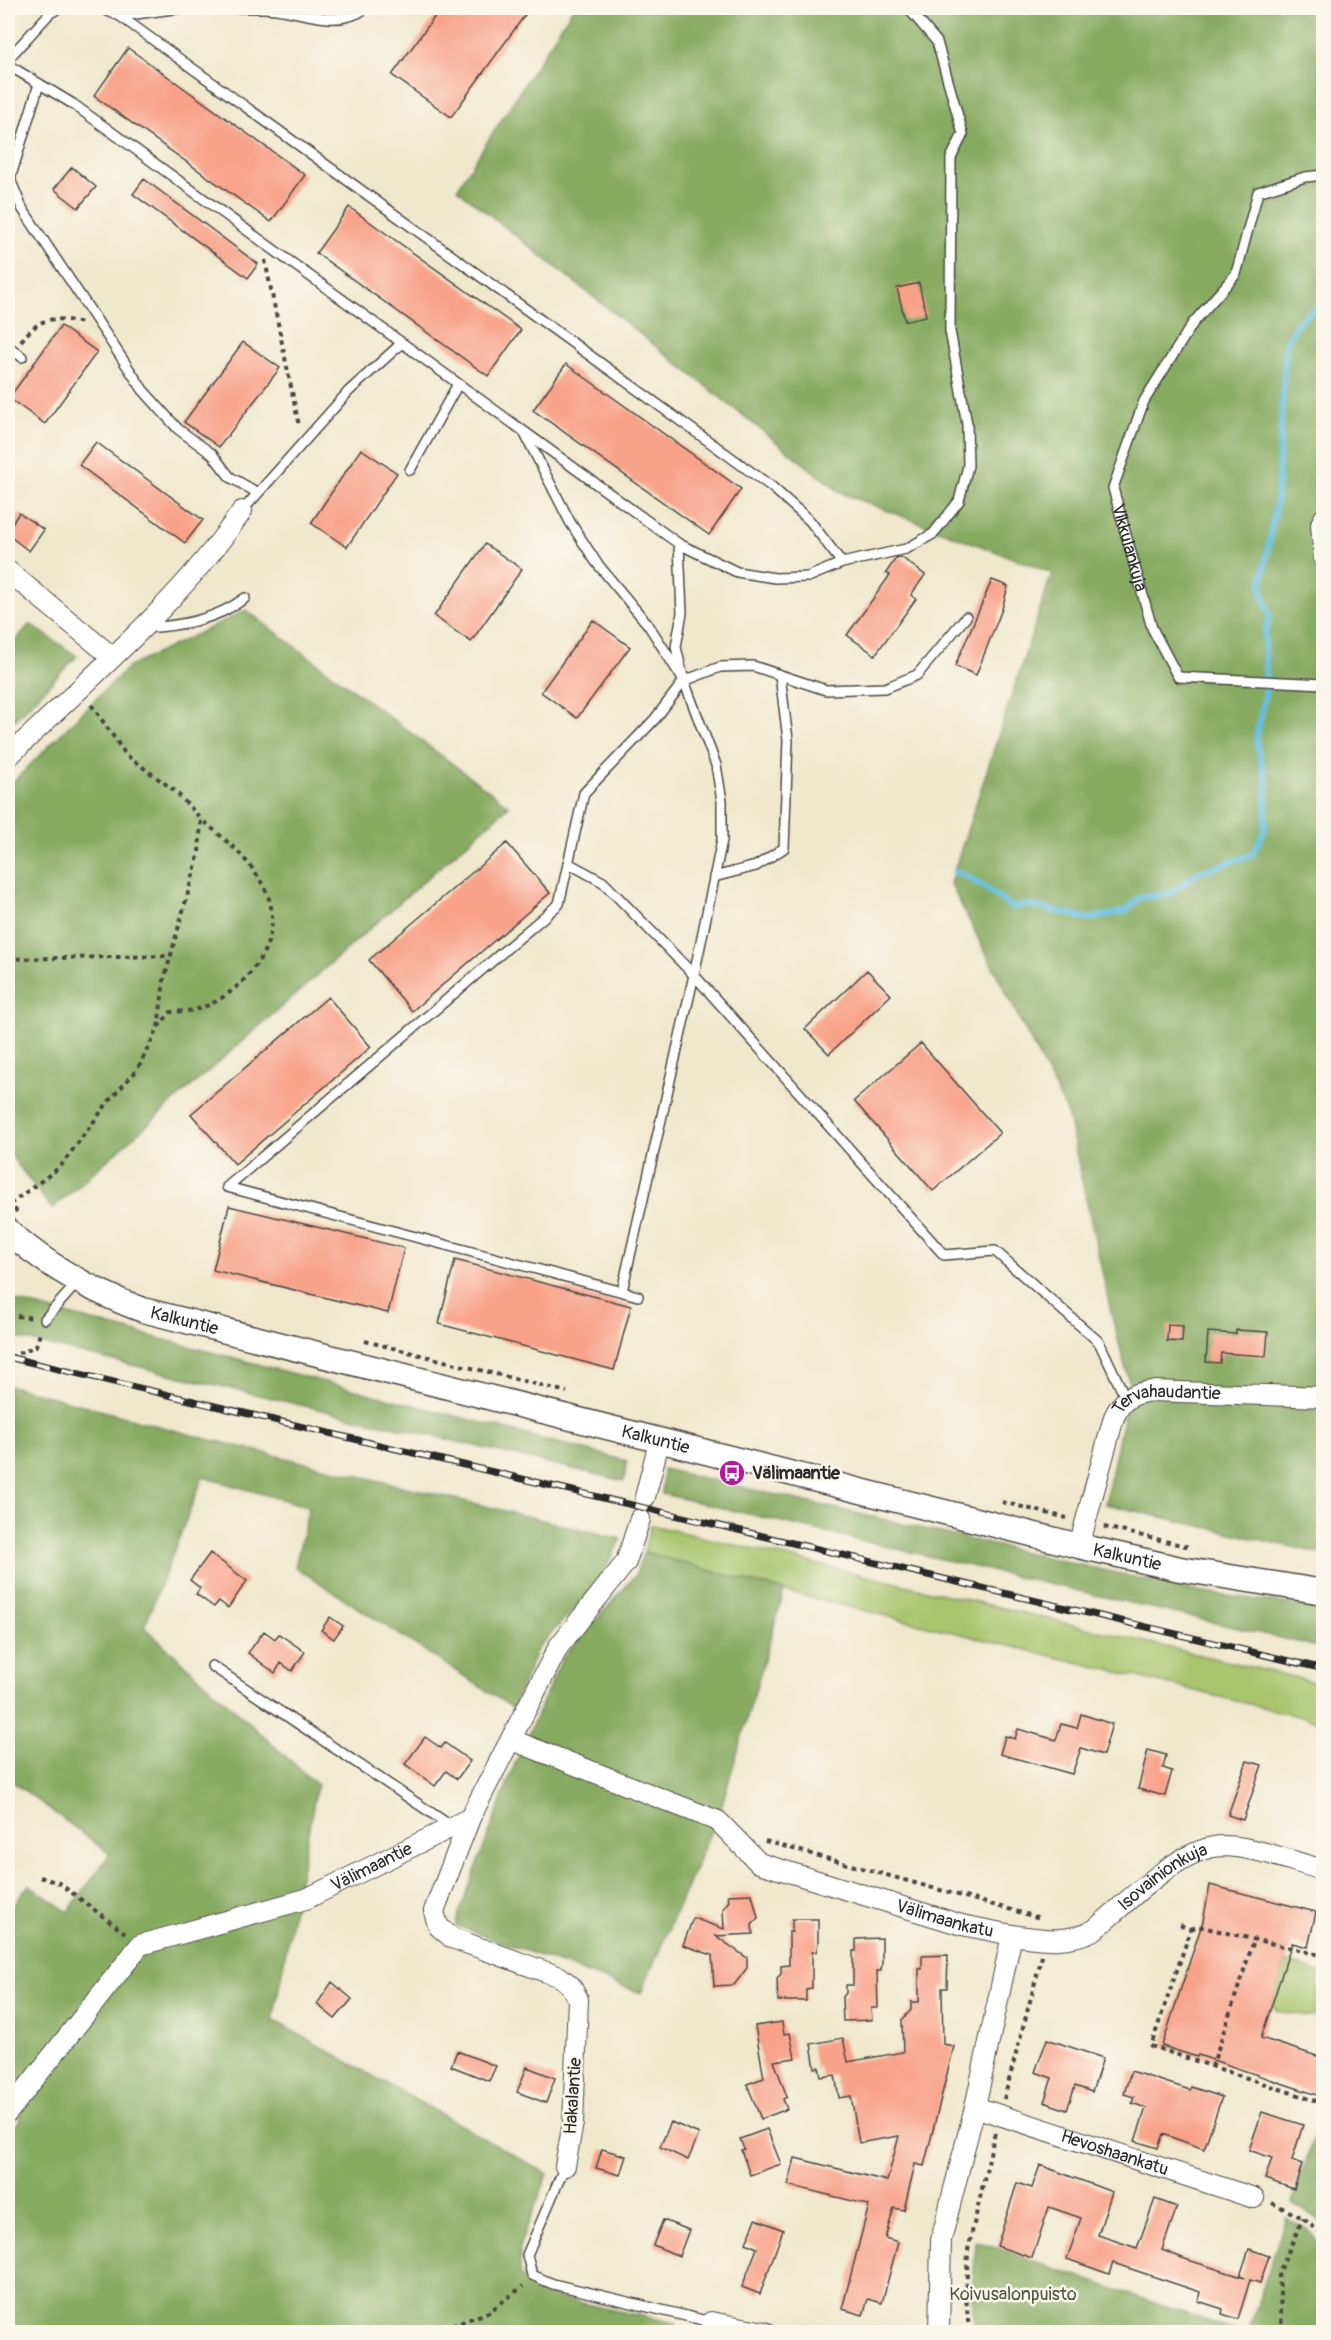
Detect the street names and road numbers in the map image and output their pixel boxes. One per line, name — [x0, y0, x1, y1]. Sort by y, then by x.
street label: Vikkulankuja — [1107, 502, 1153, 594]
street label: Kalkuntie — [148, 1301, 221, 1340]
street label: Tervahaudantie — [1107, 1379, 1221, 1419]
street label: Kalkuntie — [619, 1420, 692, 1459]
street label: Kalkuntie — [1091, 1538, 1164, 1576]
street label: Välimaantie — [327, 1837, 416, 1897]
street label: Isovainionkuja — [1113, 1838, 1210, 1916]
street label: Välimaankatu — [893, 1894, 996, 1943]
street label: Hakalantie — [559, 2057, 587, 2135]
street label: Hevoshaankatu — [1058, 2124, 1172, 2181]

